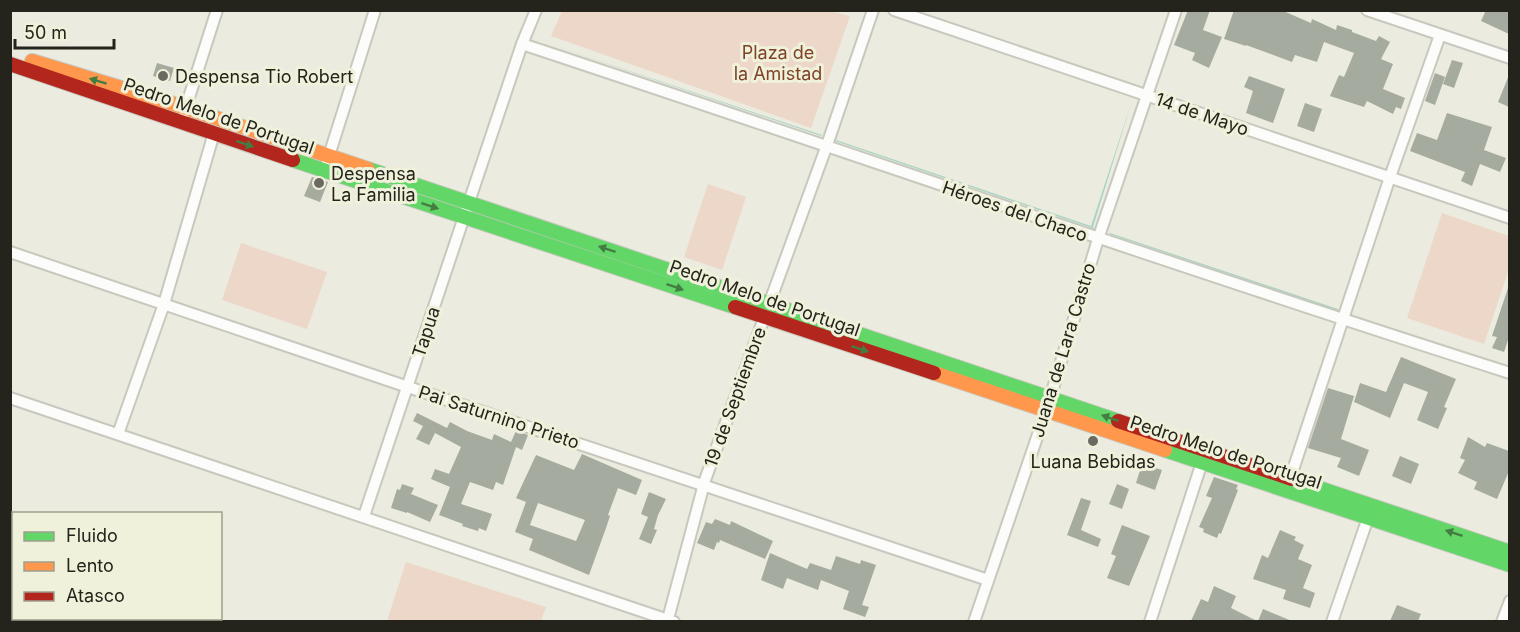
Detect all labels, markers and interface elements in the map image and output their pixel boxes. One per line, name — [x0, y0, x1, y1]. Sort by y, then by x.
scale bar — [15, 12, 114, 50]
text: 50 m — [24, 22, 67, 43]
park label: Plaza de la Amistad — [734, 42, 822, 84]
place label: Despensa Tio Robert — [175, 66, 353, 87]
marker: Despensa Tio Robert — [156, 69, 170, 83]
street label: Pedro Melo de Portugal — [121, 73, 317, 159]
one-way arrow — [89, 76, 107, 85]
street label: 14 de Mayo — [1153, 88, 1251, 140]
one-way arrow — [236, 140, 254, 149]
place label: Despensa La Familia — [331, 163, 416, 205]
marker: Despensa La Familia — [312, 176, 326, 190]
street label: Héroes del Chaco — [940, 176, 1090, 246]
one-way arrow — [421, 201, 439, 211]
one-way arrow — [598, 243, 616, 253]
street label: Pedro Melo de Portugal — [667, 255, 863, 341]
street label: Juana de Lara Castro — [1026, 260, 1100, 440]
one-way arrow — [666, 282, 684, 292]
street label: Tapua — [408, 304, 444, 360]
street label: 19 de Septiembre — [700, 324, 770, 470]
one-way arrow — [851, 345, 869, 354]
street label: Pai Saturnino Prieto — [416, 381, 582, 453]
street label: Pedro Melo de Portugal — [1128, 411, 1324, 493]
one-way arrow — [1101, 413, 1119, 422]
marker: Luana Bebidas — [1086, 434, 1100, 448]
place label: Luana Bebidas — [1030, 451, 1156, 472]
legend — [12, 512, 222, 620]
text: Fluido — [66, 525, 118, 546]
one-way arrow — [1445, 528, 1463, 538]
text: Lento — [66, 555, 114, 576]
text: Atasco — [66, 585, 125, 606]

